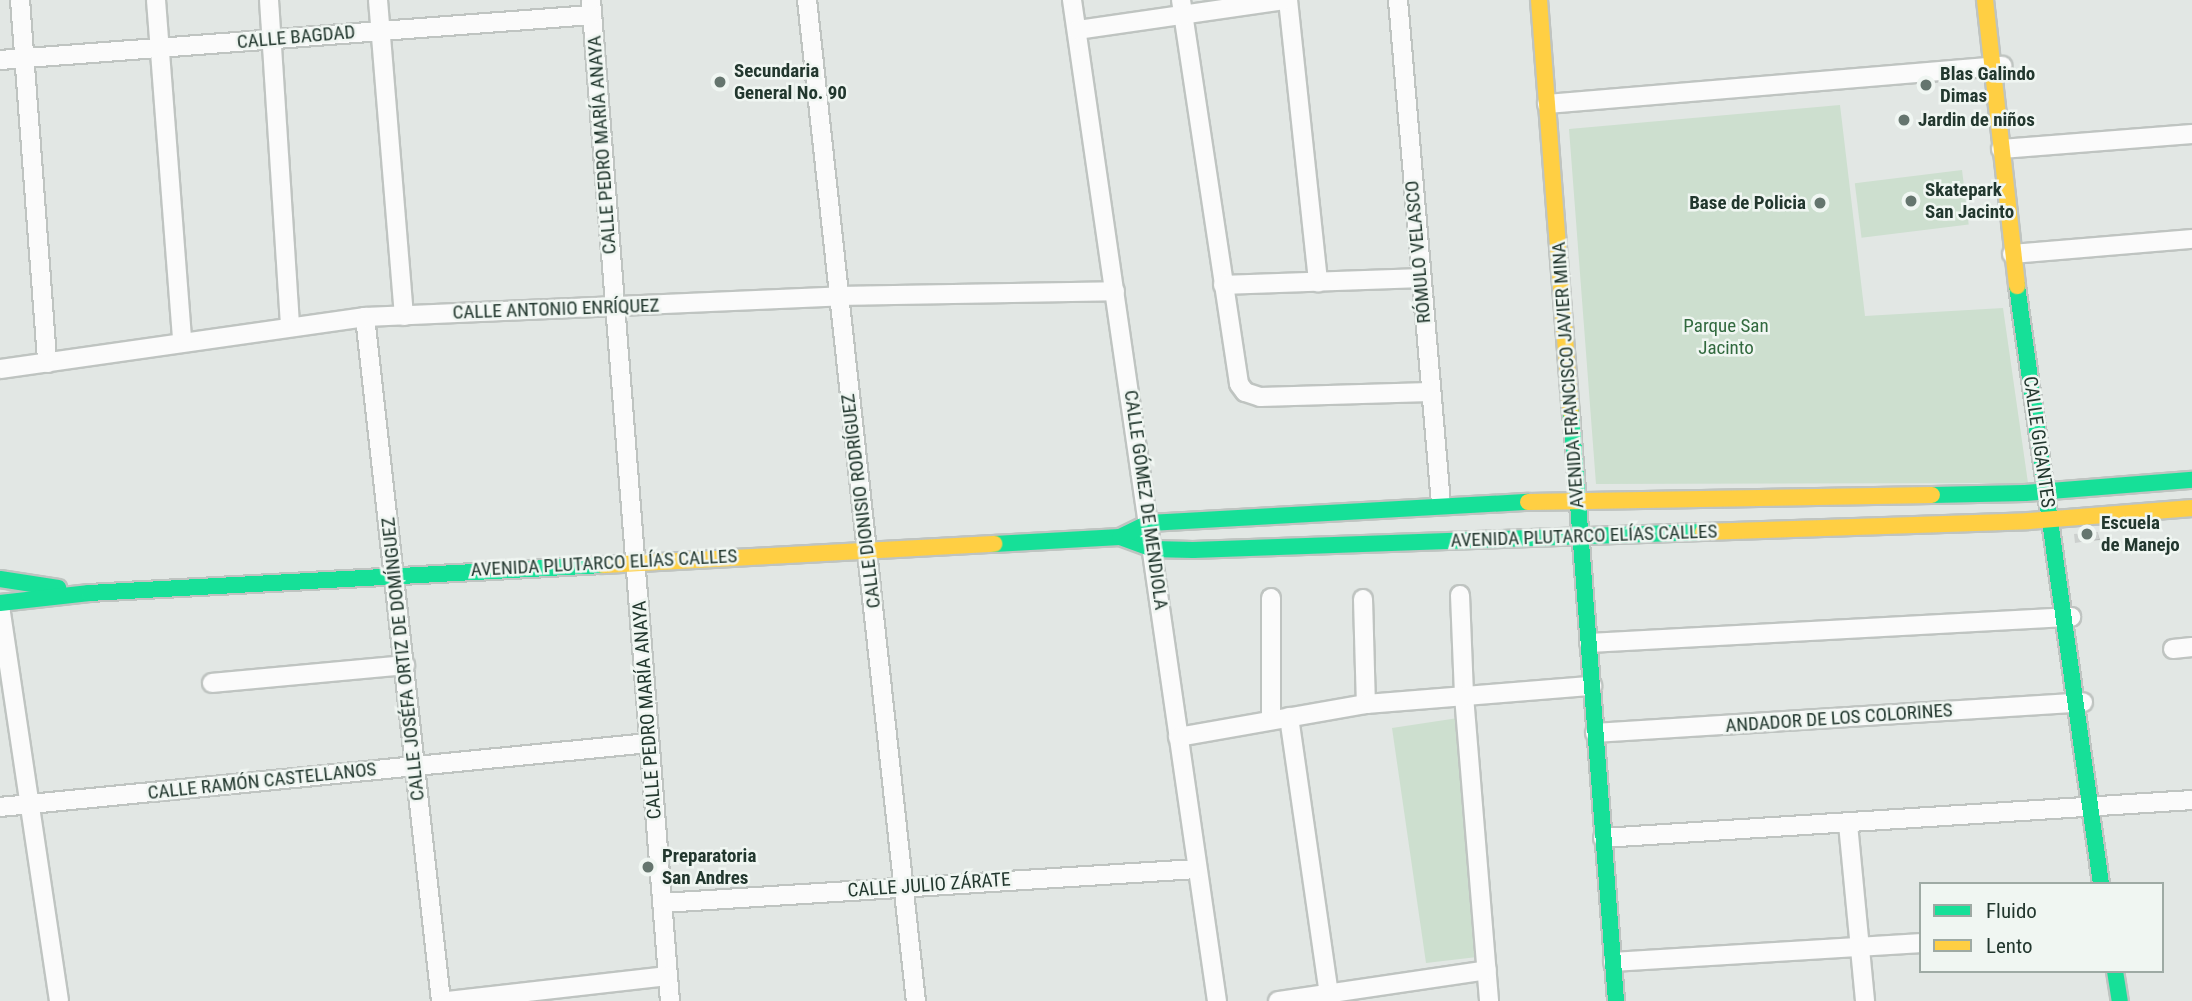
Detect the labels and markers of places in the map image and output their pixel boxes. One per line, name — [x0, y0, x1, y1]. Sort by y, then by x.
place label: Secundaria General No. 90 — [734, 60, 847, 104]
place label: Blas Galindo Dimas — [1940, 63, 2035, 107]
marker: Secundaria General No. 90 — [712, 74, 728, 90]
marker: Blas Galindo Dimas — [1918, 77, 1934, 93]
place label: Jardin de niños — [1918, 109, 2035, 131]
marker: Jardin de niños — [1896, 112, 1912, 128]
place label: Skatepark San Jacinto — [1925, 179, 2014, 223]
place label: Base de Policia — [1689, 192, 1806, 214]
marker: Skatepark San Jacinto — [1903, 193, 1919, 209]
marker: Base de Policia — [1812, 195, 1828, 211]
place label: Escuela de Manejo — [2101, 512, 2180, 556]
marker: Escuela de Manejo — [2079, 526, 2095, 542]
place label: Preparatoria San Andres — [662, 845, 756, 889]
marker: Preparatoria San Andres — [640, 859, 656, 875]

